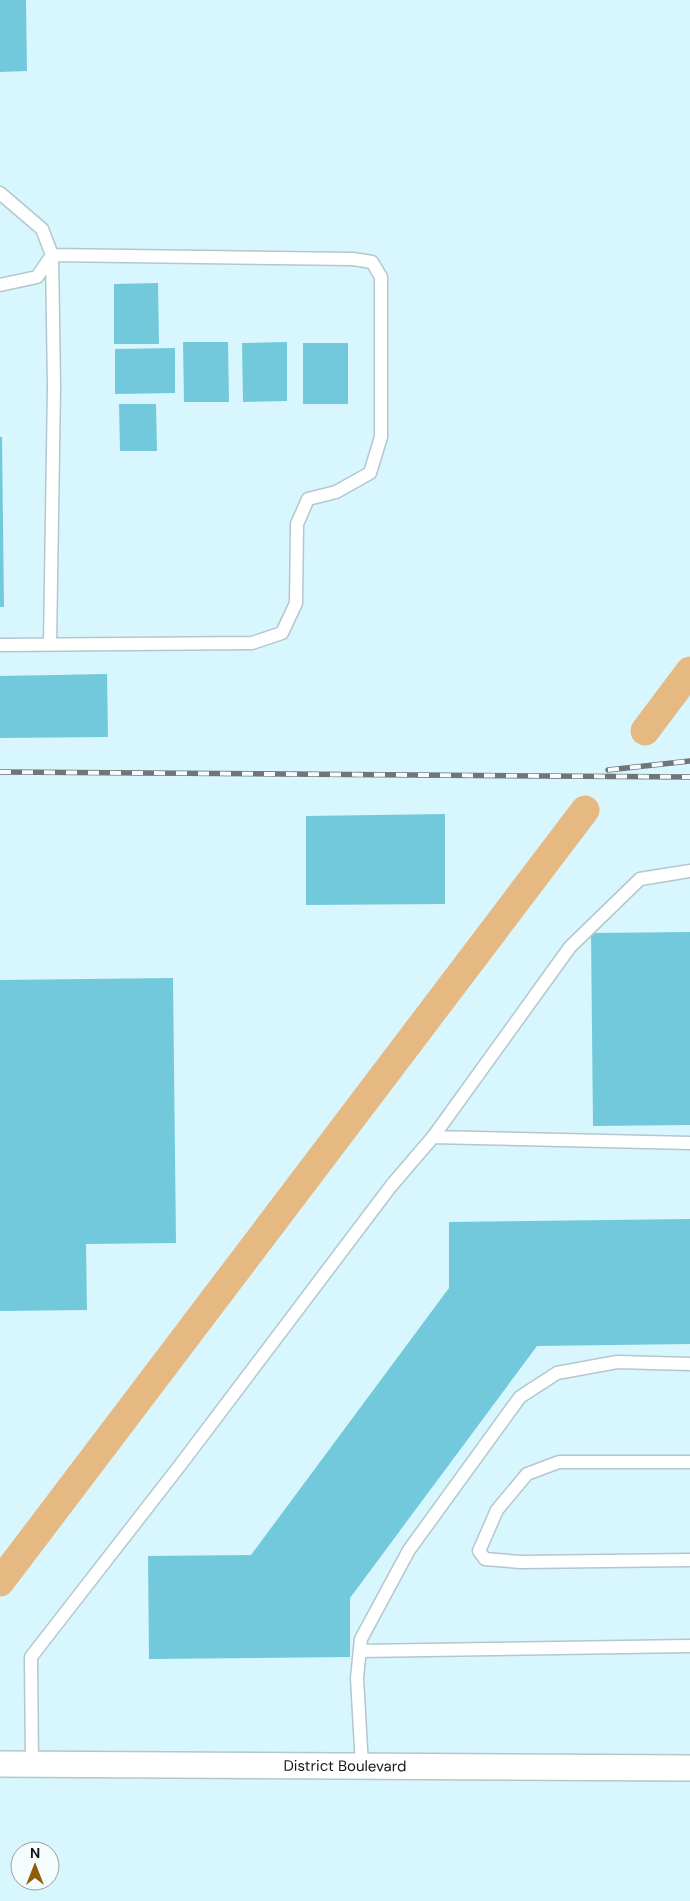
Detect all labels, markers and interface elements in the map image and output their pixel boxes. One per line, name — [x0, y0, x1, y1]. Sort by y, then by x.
street label: District Boulevard — [283, 1756, 407, 1776]
north arrow — [10, 1841, 60, 1891]
text: N — [30, 1844, 40, 1862]

